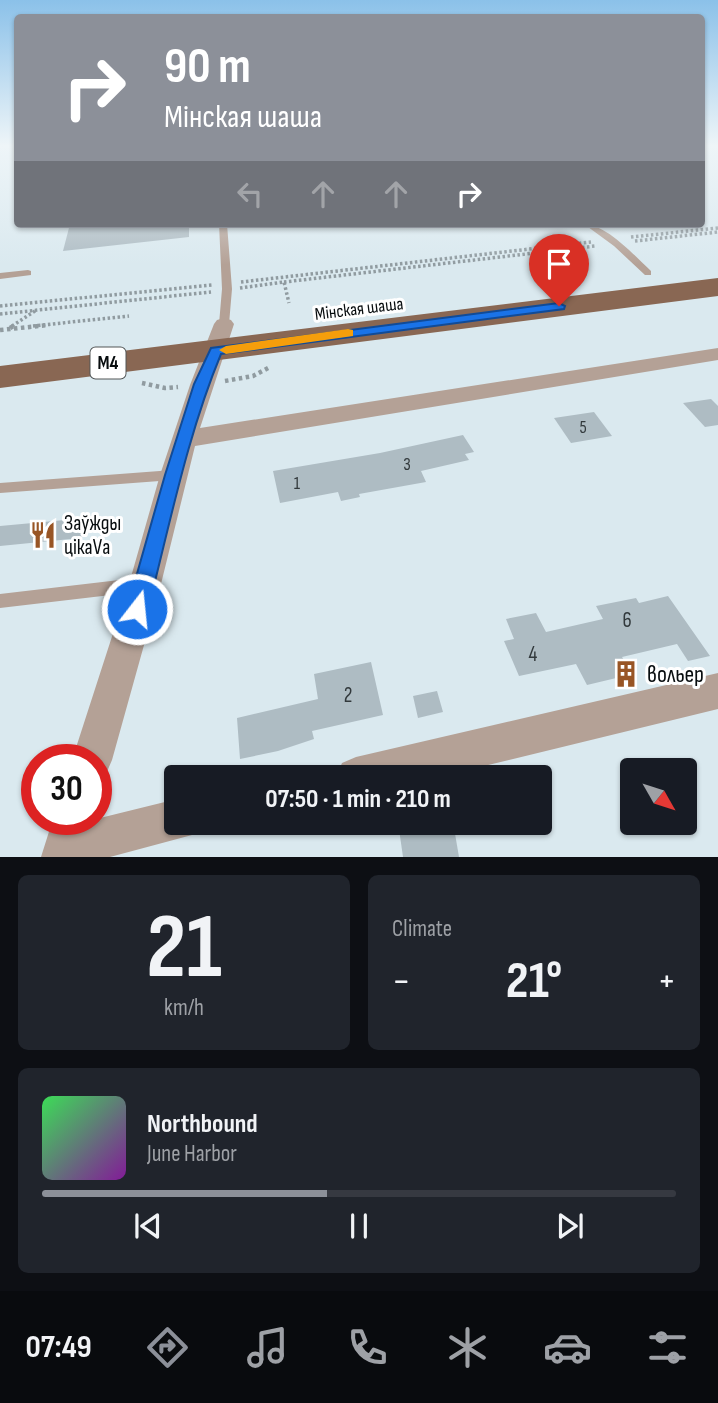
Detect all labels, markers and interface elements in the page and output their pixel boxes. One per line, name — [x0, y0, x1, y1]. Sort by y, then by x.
text: 90 m — [164, 38, 251, 97]
icon: right — [49, 42, 140, 133]
text: Мінская шаша — [164, 98, 322, 137]
icon: left — [231, 175, 269, 213]
icon: ahead — [304, 175, 342, 213]
icon: ahead — [377, 175, 415, 213]
icon: right — [450, 175, 488, 213]
pin — [529, 234, 589, 306]
icon: arrive — [540, 245, 578, 283]
street label: Мінская шаша — [314, 293, 404, 325]
road number: М4 — [90, 348, 126, 378]
house number: 5 — [579, 417, 587, 438]
house number: 3 — [403, 454, 411, 475]
house number: 1 — [294, 473, 301, 494]
place label: Заўжды цікаVа — [64, 511, 121, 560]
restaurant icon: Заўжды цікаVа — [28, 520, 58, 550]
position arrow — [100, 572, 174, 646]
house number: 6 — [622, 608, 632, 633]
house number: 4 — [529, 642, 538, 667]
building icon: вольер — [611, 659, 641, 689]
place label: вольер — [647, 660, 704, 689]
house number: 2 — [344, 683, 352, 708]
speed limit sign: 30 — [21, 744, 112, 835]
north arrow — [620, 758, 696, 835]
map controls — [620, 758, 697, 835]
text: 07:50 · 1 min · 210 m — [265, 784, 451, 815]
text: 21 — [146, 894, 222, 1003]
text: Climate — [392, 915, 452, 943]
text: 21° — [506, 950, 562, 1013]
text: − — [392, 959, 411, 1004]
text: + — [657, 959, 676, 1004]
text: km/h — [164, 994, 204, 1022]
text: Northbound — [147, 1109, 258, 1140]
text: June Harbor — [147, 1140, 237, 1168]
icon: previous — [129, 1207, 167, 1245]
icon: pause — [340, 1207, 378, 1245]
icon: next — [551, 1207, 589, 1245]
icon: directions — [143, 1323, 192, 1372]
icon: music — [243, 1323, 292, 1372]
icon: phone — [343, 1323, 392, 1372]
icon: climate — [443, 1323, 492, 1372]
icon: car — [543, 1323, 592, 1372]
icon: filters — [643, 1323, 692, 1372]
text: 07:49 — [26, 1328, 92, 1367]

